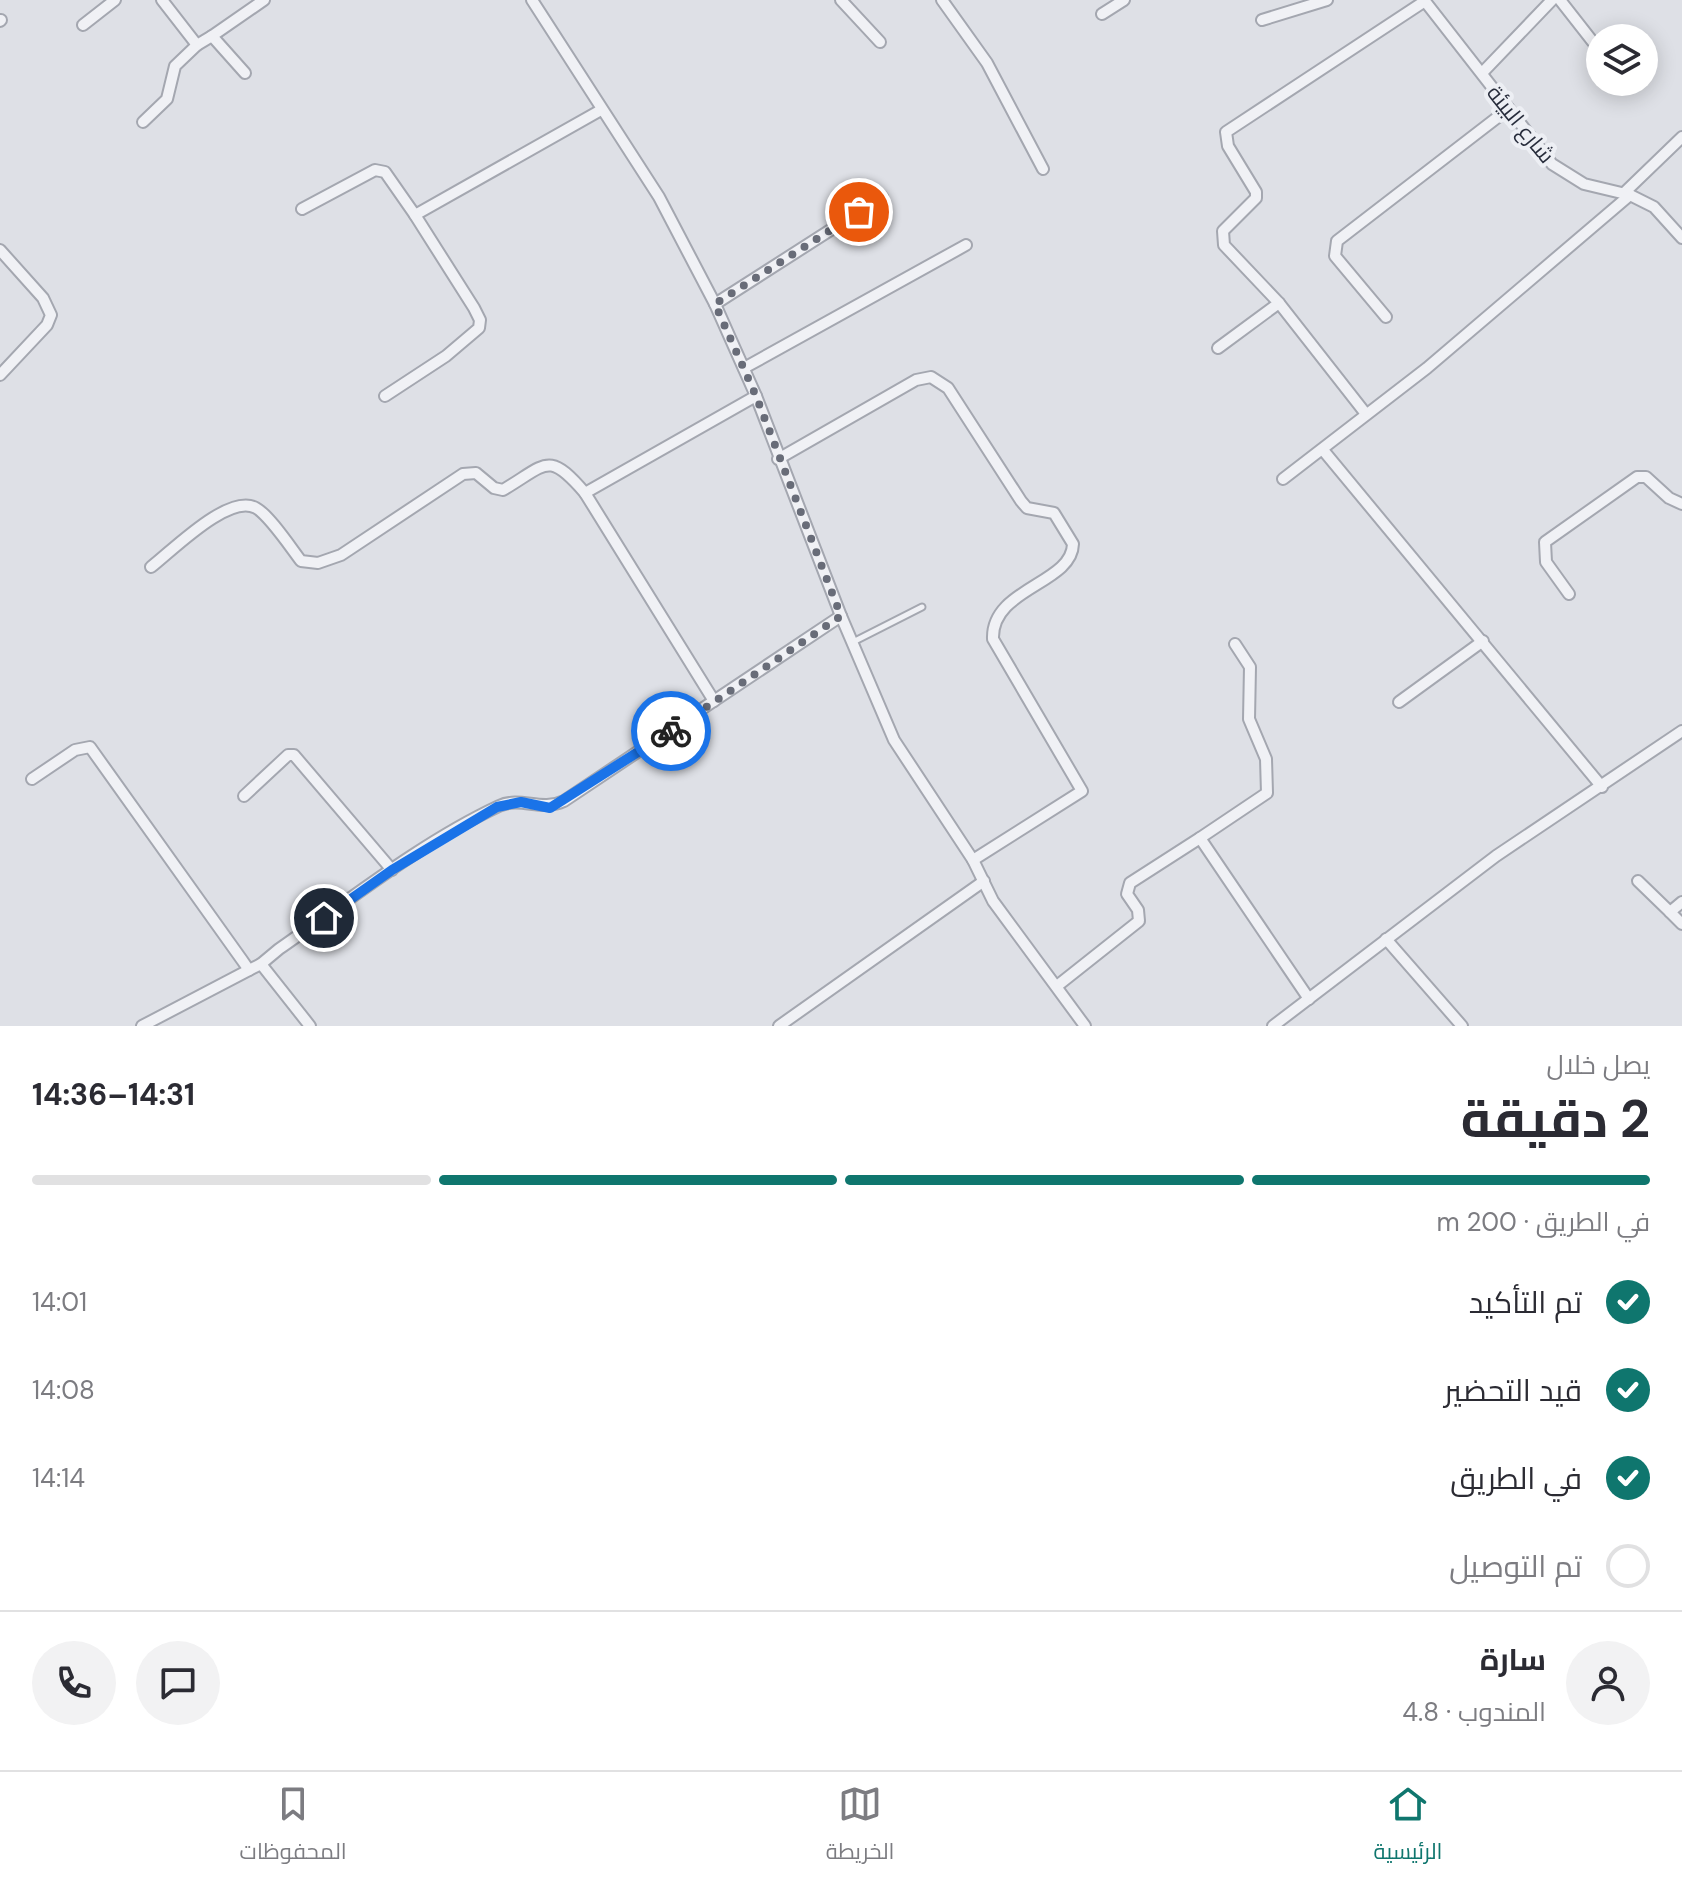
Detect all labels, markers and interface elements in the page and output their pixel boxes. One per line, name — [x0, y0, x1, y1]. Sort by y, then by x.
map controls — [1586, 24, 1658, 96]
button: layers — [1586, 24, 1658, 96]
street label: شارع البيئة — [1480, 79, 1561, 169]
pin — [825, 178, 893, 246]
icon: bag — [837, 190, 881, 234]
courier — [631, 691, 711, 771]
icon: bike — [649, 709, 693, 753]
pin — [290, 884, 358, 952]
icon: home — [302, 896, 346, 940]
text: يصل خلال — [1547, 1048, 1650, 1082]
text: 14:31–14:36 — [32, 1075, 195, 1114]
text: 2 دقيقة — [1461, 1085, 1650, 1153]
text: في الطريق · 200 m — [1436, 1205, 1650, 1239]
icon: check — [1606, 1280, 1650, 1324]
text: تم التأكيد — [1469, 1283, 1582, 1322]
text: 14:01 — [32, 1285, 87, 1319]
icon: check — [1606, 1368, 1650, 1412]
text: قيد التحضير — [1444, 1371, 1582, 1410]
text: 14:08 — [32, 1373, 95, 1407]
icon: check — [1606, 1456, 1650, 1500]
text: في الطريق — [1450, 1459, 1582, 1498]
text: 14:14 — [32, 1461, 85, 1495]
text: تم التوصيل — [1449, 1547, 1582, 1586]
text: سارة — [1480, 1640, 1546, 1679]
button: phone — [32, 1641, 116, 1725]
button: chat — [136, 1641, 220, 1725]
button: person — [1566, 1641, 1650, 1725]
text: المندوب · 4.8 — [1402, 1695, 1546, 1729]
tab: المحفوظات — [240, 1782, 347, 1872]
tab: الخريطة — [826, 1782, 894, 1872]
tab: الرئيسية — [1373, 1782, 1442, 1872]

